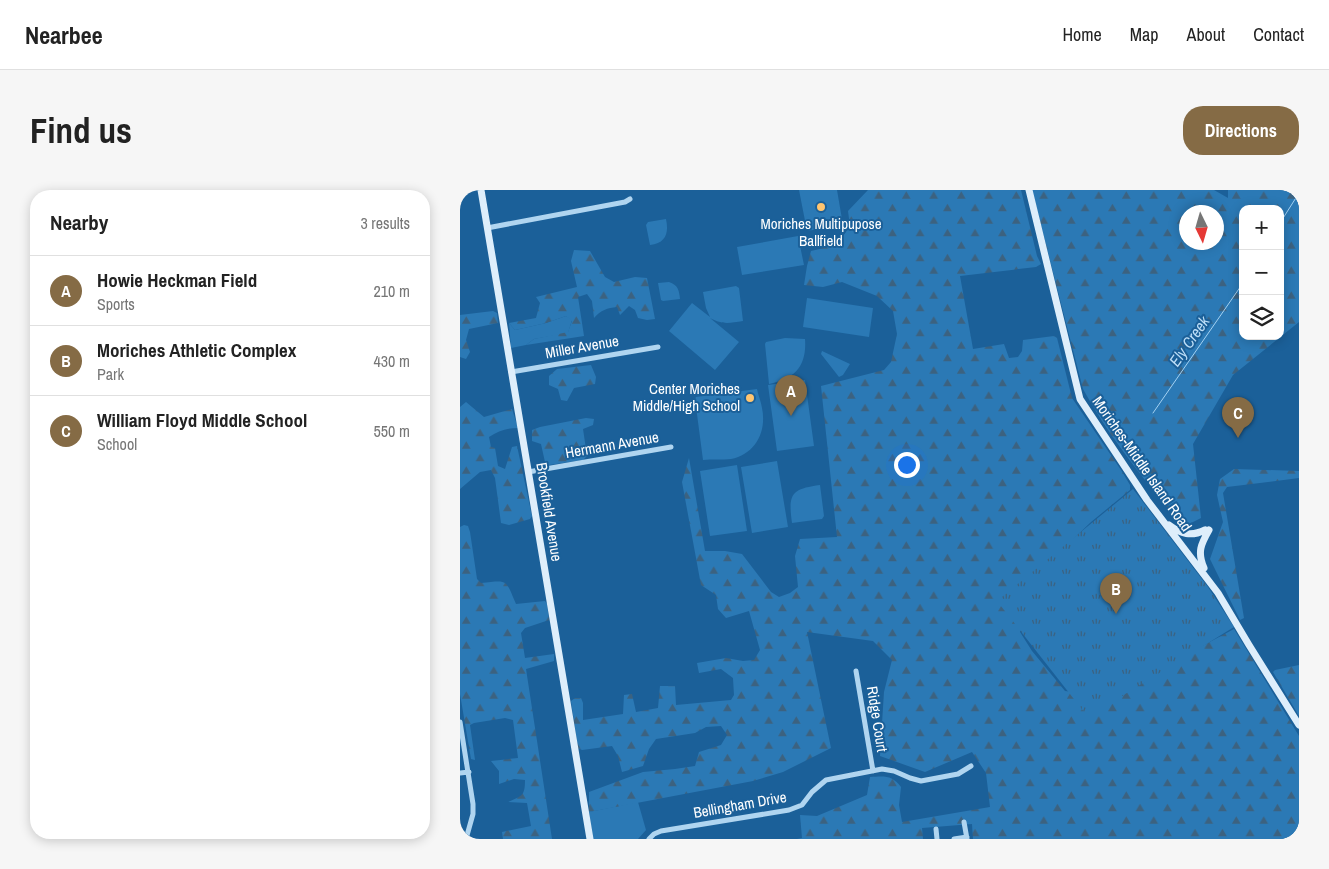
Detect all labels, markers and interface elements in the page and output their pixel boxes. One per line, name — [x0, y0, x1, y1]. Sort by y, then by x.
text: Nearbee — [25, 19, 103, 51]
text: Home — [1062, 22, 1102, 47]
text: Map — [1130, 22, 1159, 47]
text: About — [1187, 22, 1225, 47]
text: Contact — [1253, 22, 1304, 47]
button: Directions — [1183, 106, 1299, 155]
text: Find us — [30, 107, 132, 154]
marker: Moriches Multipupose Ballfield — [815, 201, 827, 213]
north arrow — [1179, 205, 1224, 250]
map controls — [1239, 205, 1284, 340]
button: + — [1239, 205, 1284, 250]
text: Nearby — [50, 208, 108, 237]
text: 3 results — [360, 212, 410, 234]
place label: Moriches Multipupose Ballfield — [760, 213, 882, 251]
button: − — [1239, 250, 1284, 295]
text: Howie Heckman Field — [97, 267, 257, 293]
text: A — [61, 280, 71, 302]
text: 210 m — [374, 280, 410, 302]
text: Sports — [97, 293, 135, 315]
button: layers — [1239, 295, 1284, 340]
water label: Ely Creek — [1164, 311, 1215, 371]
street label: Miller Avenue — [543, 330, 620, 363]
text: Moriches Athletic Complex — [97, 337, 296, 363]
text: B — [61, 350, 71, 372]
text: 430 m — [374, 350, 410, 372]
text: Park — [97, 363, 124, 385]
pin: A — [775, 375, 807, 416]
place label: Center Moriches Middle/High School — [633, 378, 740, 416]
marker: Center Moriches Middle/High School — [744, 392, 756, 404]
street label: Moriches-Middle Island Road — [1088, 392, 1197, 536]
pin: C — [1222, 397, 1254, 438]
text: William Floyd Middle School — [97, 407, 307, 433]
text: C — [61, 420, 71, 442]
text: 550 m — [374, 420, 410, 442]
street label: Hermann Avenue — [563, 426, 661, 463]
text: School — [97, 433, 137, 455]
your location — [894, 452, 920, 478]
street label: Brookfield Avenue — [531, 461, 568, 563]
pin: B — [1100, 573, 1132, 614]
street label: Ridge Court — [862, 685, 893, 754]
street label: Bellingham Drive — [692, 786, 788, 823]

